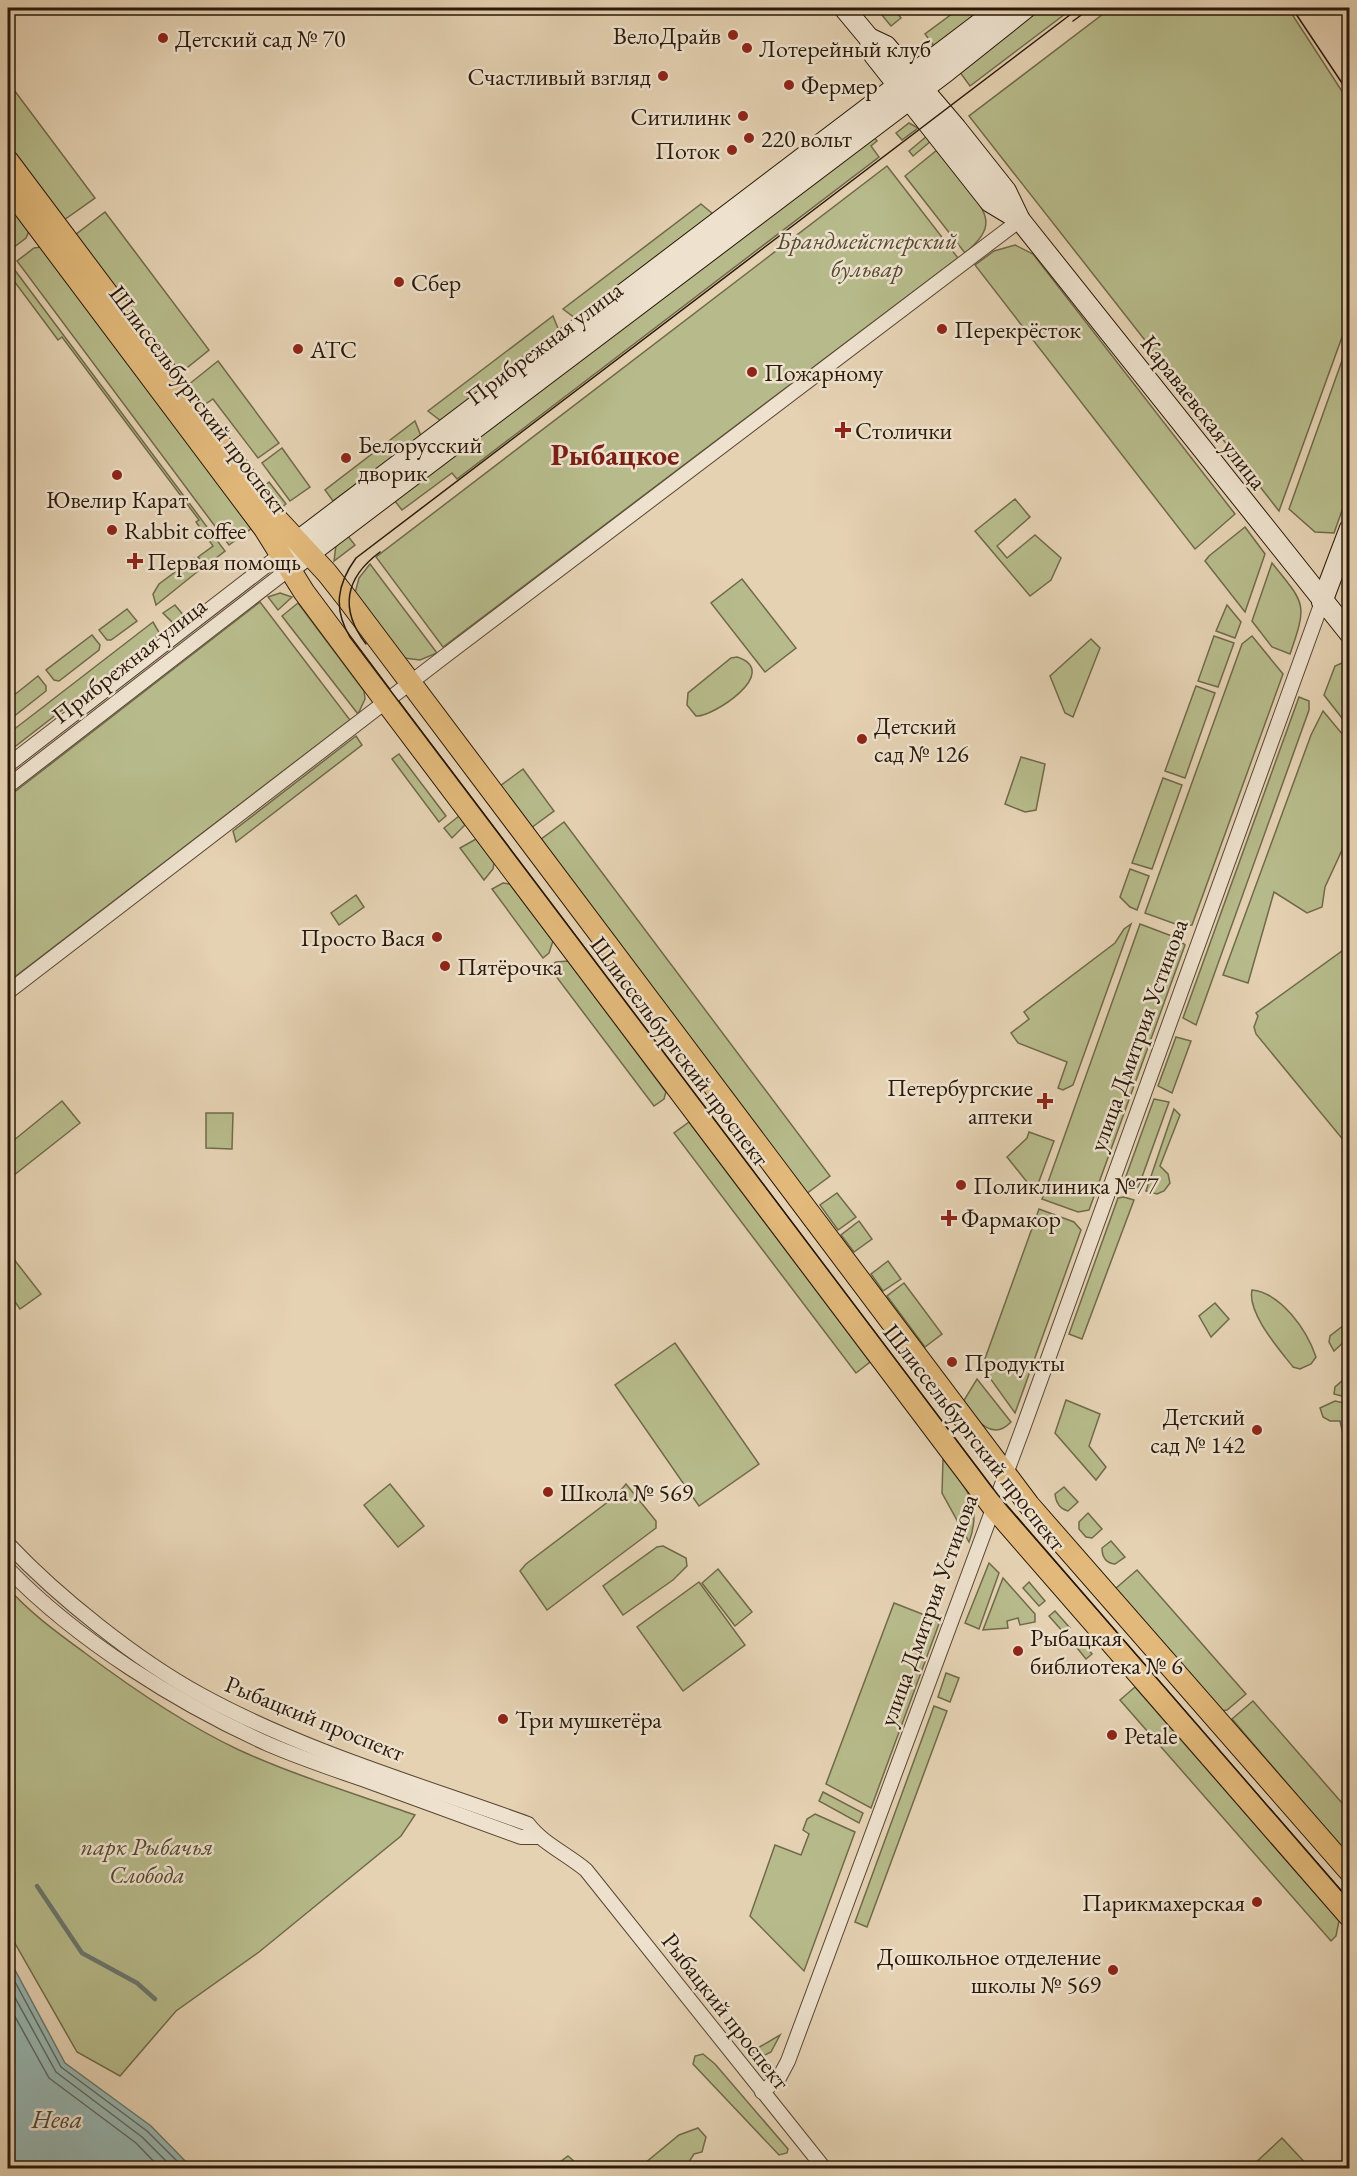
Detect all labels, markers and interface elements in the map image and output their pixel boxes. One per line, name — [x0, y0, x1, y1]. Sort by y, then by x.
place label: ВелоДрайв — [613, 20, 721, 51]
place label: Детский сад № 70 — [175, 23, 346, 54]
marker: ВелоДрайв — [726, 28, 740, 42]
marker: Детский сад № 70 — [156, 31, 170, 45]
place label: Лотерейный клуб — [759, 33, 931, 64]
marker: Лотерейный клуб — [740, 41, 754, 55]
place label: Счастливый взгляд — [468, 61, 651, 92]
marker: Счастливый взгляд — [656, 69, 670, 83]
place label: Фермер — [801, 70, 878, 101]
marker: Фермер — [782, 78, 796, 92]
place label: Ситилинк — [631, 101, 732, 132]
marker: Ситилинк — [736, 109, 750, 123]
place label: 220 вольт — [761, 123, 852, 154]
marker: 220 вольт — [742, 131, 756, 145]
place label: Поток — [655, 135, 721, 166]
marker: Поток — [725, 143, 739, 157]
park label: Брандмейстерский бульвар — [776, 225, 957, 284]
place label: Сбер — [411, 267, 461, 298]
street label: Прибрежная улица — [459, 274, 629, 412]
marker: Сбер — [392, 275, 406, 289]
street label: Шлиссельбургский проспект — [102, 279, 296, 521]
place label: Перекрёсток — [954, 314, 1082, 345]
marker: Перекрёсток — [935, 322, 949, 336]
street label: Караваевская улица — [1134, 328, 1274, 496]
place label: АТС — [309, 334, 357, 365]
marker: АТС — [291, 342, 305, 356]
place label: Пожарному — [764, 357, 884, 388]
marker: Пожарному — [745, 365, 759, 379]
place label: Столички — [855, 415, 953, 446]
marker: Столички — [836, 423, 850, 437]
place label: Белорусский дворик — [358, 429, 482, 488]
district label: Рыбацкое — [550, 435, 680, 474]
marker: Белорусский дворик — [339, 451, 353, 465]
marker: Ювелир Карат — [110, 468, 124, 482]
place label: Ювелир Карат — [46, 484, 188, 515]
place label: Rabbit coffee — [124, 515, 246, 546]
marker: Rabbit coffee — [105, 523, 119, 537]
place label: Первая помощь — [147, 546, 301, 577]
marker: Первая помощь — [128, 554, 142, 568]
street label: Прибрежная улица — [45, 590, 213, 730]
place label: Детский сад № 126 — [874, 710, 969, 769]
marker: Детский сад № 126 — [855, 732, 869, 746]
street label: улица Дмитрия Устинова — [1081, 914, 1195, 1156]
place label: Просто Вася — [301, 922, 425, 953]
marker: Просто Вася — [430, 930, 444, 944]
street label: Шлиссельбургский проспект — [583, 930, 777, 1172]
place label: Пятёрочка — [457, 951, 563, 982]
marker: Пятёрочка — [438, 959, 452, 973]
place label: Петербургские аптеки — [887, 1072, 1033, 1131]
marker: Петербургские аптеки — [1038, 1094, 1052, 1108]
place label: Поликлиника №77 — [973, 1170, 1159, 1201]
marker: Поликлиника №77 — [954, 1178, 968, 1192]
place label: Фармакор — [961, 1203, 1061, 1234]
marker: Фармакор — [942, 1211, 956, 1225]
street label: Шлиссельбургский проспект — [877, 1317, 1074, 1557]
place label: Продукты — [964, 1347, 1065, 1378]
marker: Продукты — [945, 1355, 959, 1369]
place label: Детский сад № 142 — [1150, 1401, 1245, 1460]
marker: Детский сад № 142 — [1250, 1423, 1264, 1437]
place label: Школа № 569 — [560, 1477, 694, 1508]
marker: Школа № 569 — [541, 1485, 555, 1499]
street label: улица Дмитрия Устинова — [871, 1489, 985, 1731]
place label: Рыбацкая библиотека № 6 — [1030, 1622, 1183, 1681]
marker: Рыбацкая библиотека № 6 — [1011, 1644, 1025, 1658]
street label: Рыбацкий проспект — [221, 1668, 409, 1768]
place label: Три мушкетёра — [515, 1704, 662, 1735]
marker: Три мушкетёра — [496, 1712, 510, 1726]
place label: Petale — [1124, 1720, 1178, 1751]
marker: Petale — [1105, 1728, 1119, 1742]
park label: парк Рыбачья Слобода — [81, 1831, 213, 1890]
place label: Парикмахерская — [1082, 1887, 1245, 1918]
marker: Парикмахерская — [1250, 1895, 1264, 1909]
street label: Рыбацкий проспект — [655, 1926, 797, 2096]
place label: Дошкольное отделение школы № 569 — [877, 1941, 1101, 2000]
marker: Дошкольное отделение школы № 569 — [1106, 1963, 1120, 1977]
water label: Нева — [30, 2102, 83, 2136]

